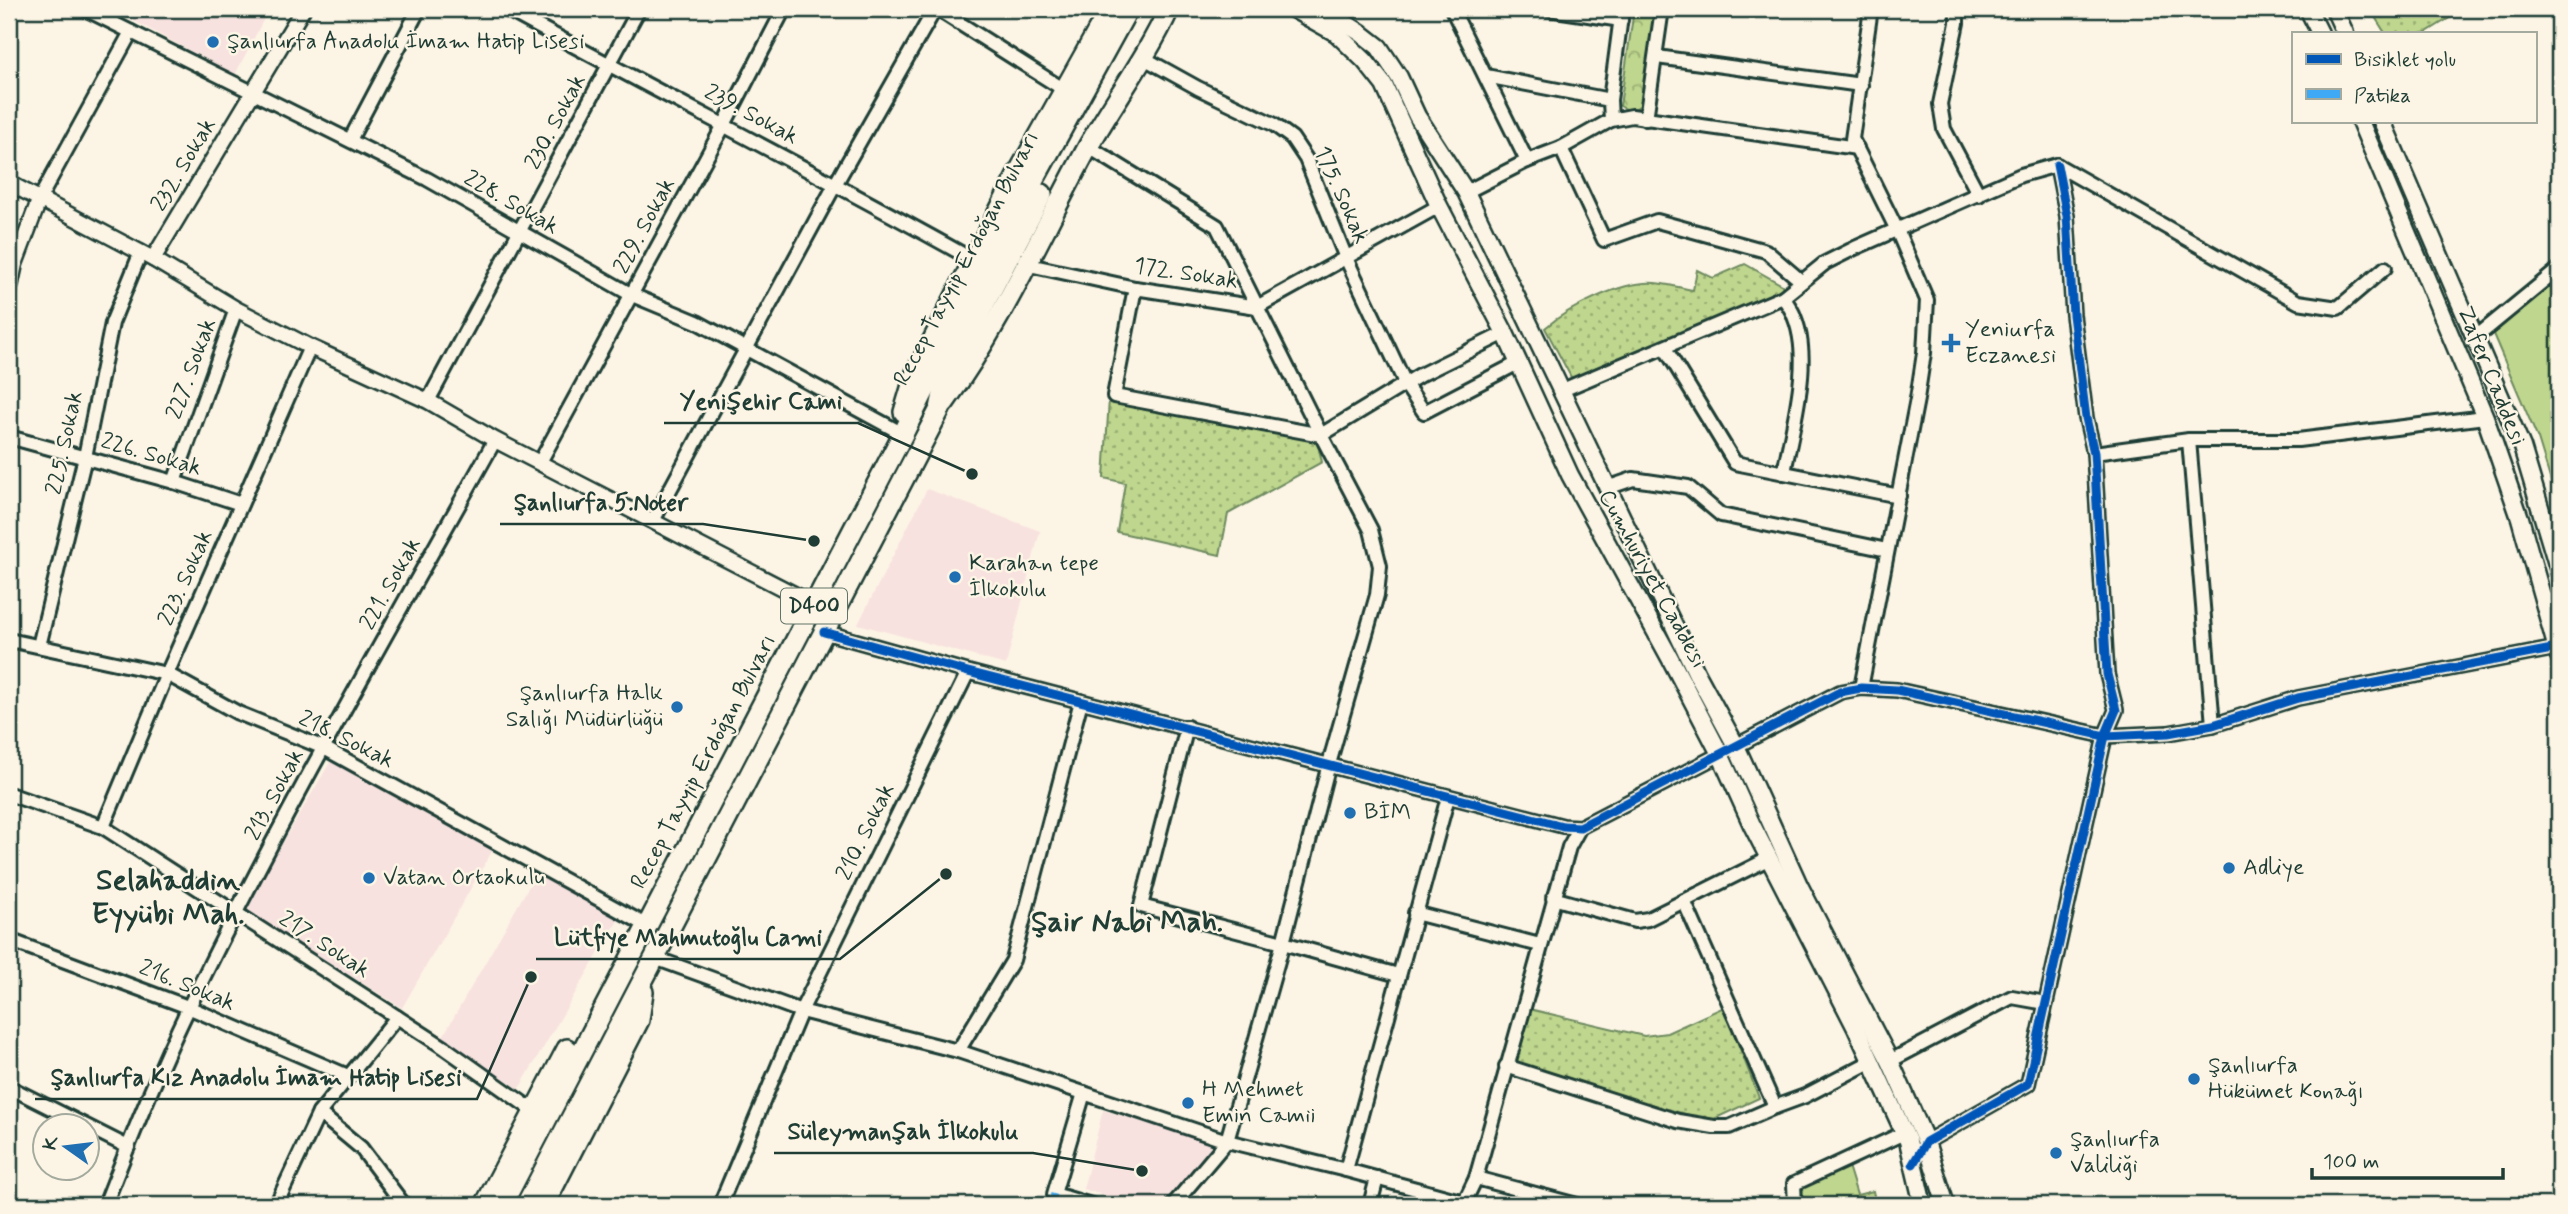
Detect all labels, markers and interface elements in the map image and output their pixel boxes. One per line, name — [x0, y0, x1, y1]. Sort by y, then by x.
place label: Şanlıurfa Anadolu İmam Hatip Lisesi — [227, 27, 585, 57]
legend — [2292, 32, 2536, 122]
marker: Şanlıurfa Anadolu İmam Hatip Lisesi — [205, 34, 221, 50]
text: Bisiklet yolu — [2354, 46, 2456, 74]
street label: 230. Sokak — [518, 69, 594, 175]
street label: 239. Sokak — [699, 78, 803, 152]
text: Patika — [2354, 82, 2411, 110]
street label: 232. Sokak — [144, 113, 224, 217]
street label: Recep Tayyip Erdoğan Bulvarı — [887, 126, 1047, 392]
street label: 175. Sokak — [1306, 141, 1376, 249]
street label: 228. Sokak — [458, 164, 564, 242]
street label: 229. Sokak — [607, 173, 683, 279]
street label: 172. Sokak — [1132, 251, 1240, 297]
street label: Zafer Caddesi — [2449, 302, 2533, 450]
street label: 227. Sokak — [160, 314, 224, 424]
place label: Yeniurfa Eczanesi — [1965, 315, 2056, 371]
marker: Yeniurfa Eczanesi — [1943, 335, 1959, 351]
callout: Yenişehir Cami — [664, 378, 858, 423]
text: Yenişehir Cami — [680, 387, 843, 418]
street label: 225. Sokak — [39, 388, 91, 498]
street label: 226. Sokak — [97, 426, 205, 484]
callout: Şanlıurfa 5.Noter — [500, 479, 703, 524]
street label: Cumhuriyet Caddesi — [1591, 484, 1713, 674]
text: Şanlıurfa 5.Noter — [514, 488, 689, 519]
street label: 223. Sokak — [152, 525, 220, 631]
street label: 221. Sokak — [353, 532, 429, 636]
place label: Karahan tepe İlkokulu — [969, 549, 1099, 605]
marker: Karahan tepe İlkokulu — [947, 569, 963, 585]
road number: D400 — [781, 588, 847, 624]
street label: Recep Tayyip Erdoğan Bulvarı — [624, 629, 784, 895]
place label: Şanlıurfa Halk Salığı Müdürlüğü — [506, 679, 663, 735]
marker: Şanlıurfa Halk Salığı Müdürlüğü — [669, 699, 685, 715]
street label: 218. Sokak — [293, 704, 399, 776]
street label: 213. Sokak — [238, 744, 312, 846]
street label: 210. Sokak — [830, 779, 902, 885]
place label: BİM — [1364, 798, 1411, 828]
marker: BİM — [1342, 805, 1358, 821]
place label: Adliye — [2243, 853, 2304, 883]
marker: Adliye — [2221, 860, 2237, 876]
district label: Selahaddin Eyyübi Mah. — [91, 861, 245, 934]
place label: Vatan Ortaokulu — [383, 863, 545, 893]
marker: Vatan Ortaokulu — [361, 870, 377, 886]
district label: Şair Nabi Mah. — [1031, 903, 1223, 942]
street label: 217. Sokak — [273, 904, 375, 986]
callout: Lütfiye Mahmutoğlu Cami — [536, 914, 840, 959]
text: Lütfiye Mahmutoğlu Cami — [554, 923, 822, 955]
street label: 216. Sokak — [134, 953, 240, 1019]
place label: Şanlıurfa Hükümet Konağı — [2208, 1051, 2364, 1107]
callout: Şanlıurfa Kız Anadolu İmam Hatip Lisesi — [35, 1054, 477, 1099]
text: Şanlıurfa Kız Anadolu İmam Hatip Lisesi — [50, 1063, 462, 1094]
marker: Şanlıurfa Hükümet Konağı — [2186, 1071, 2202, 1087]
place label: H Mehmet Emin Camii — [1202, 1075, 1316, 1131]
marker: H Mehmet Emin Camii — [1180, 1095, 1196, 1111]
callout: Süleymanşah İlkokulu — [774, 1108, 1033, 1153]
north arrow — [32, 1112, 102, 1182]
text: Süleymanşah İlkokulu — [788, 1117, 1018, 1148]
place label: Şanlıurfa Valiliği — [2070, 1125, 2160, 1181]
text: K — [37, 1133, 65, 1153]
scale bar — [2312, 1137, 2503, 1181]
marker: Şanlıurfa Valiliği — [2048, 1145, 2064, 1161]
text: 100 m — [2323, 1148, 2379, 1176]

